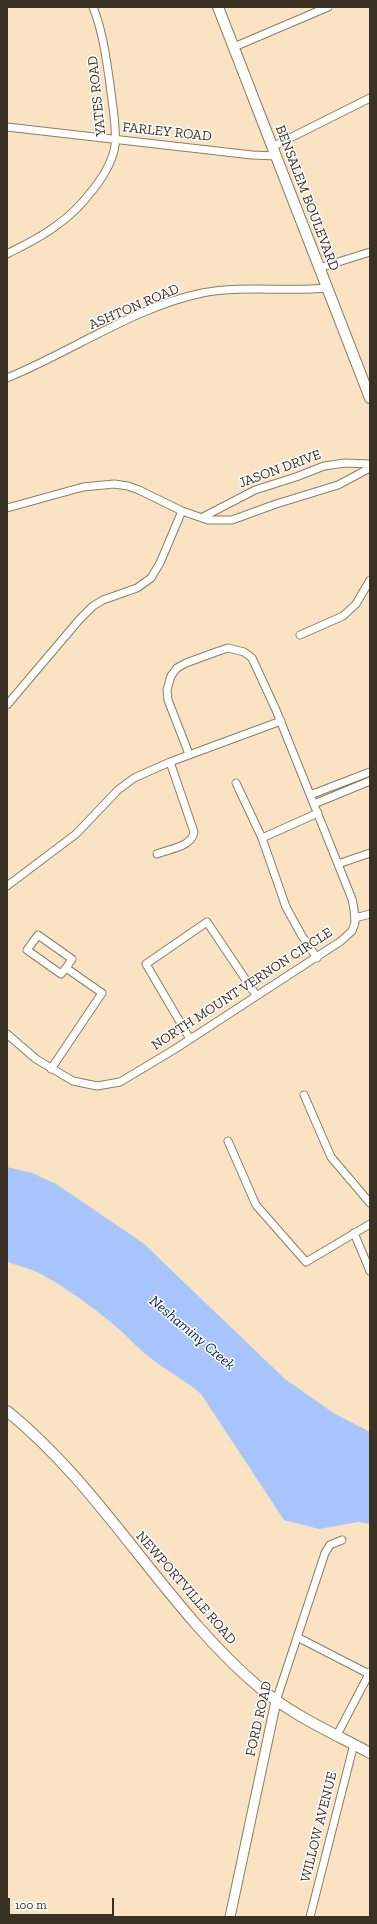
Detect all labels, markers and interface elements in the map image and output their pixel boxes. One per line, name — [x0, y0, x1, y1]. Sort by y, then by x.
street label: YATES ROAD — [84, 55, 110, 137]
street label: FARLEY ROAD — [121, 119, 213, 145]
street label: BENSALEM BOULEVARD — [271, 123, 343, 273]
street label: ASHTON ROAD — [86, 280, 182, 334]
street label: JASON DRIVE — [237, 446, 323, 492]
street label: NORTH MOUNT VERNON CIRCLE — [148, 924, 336, 1054]
water label: Neshaminy Creek — [145, 1292, 239, 1374]
street label: NEWPORTVILLE ROAD — [132, 1528, 240, 1648]
street label: FORD ROAD — [242, 1680, 276, 1758]
street label: WILLOW AVENUE — [297, 1770, 341, 1884]
scale bar — [10, 1890, 116, 1916]
text: 100 m — [15, 1898, 47, 1912]

